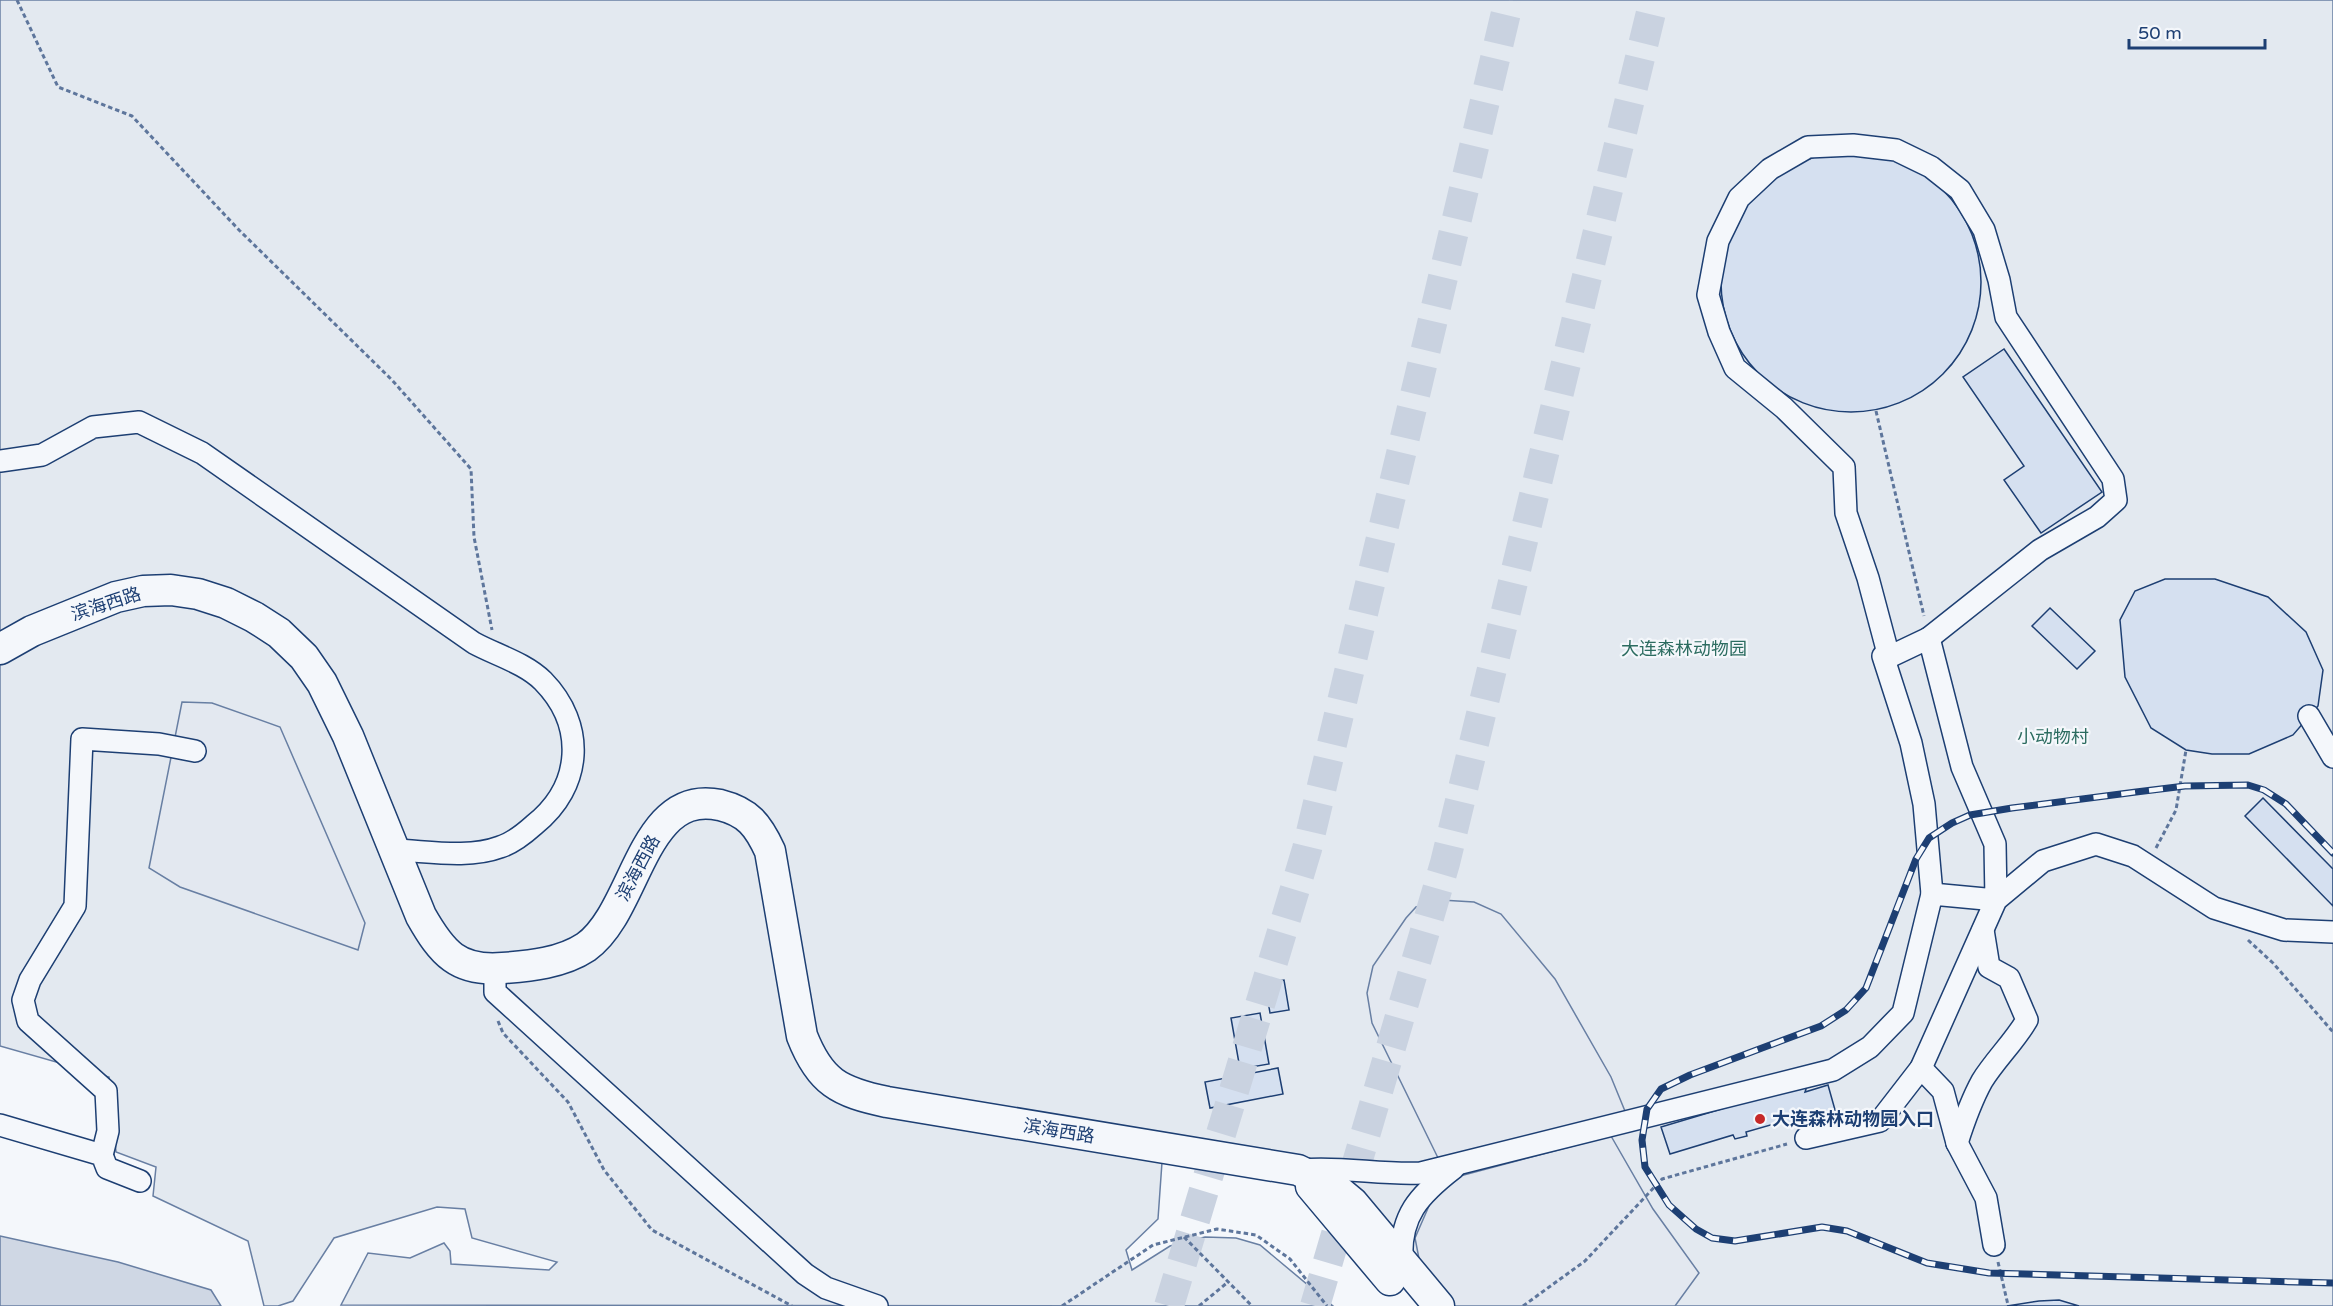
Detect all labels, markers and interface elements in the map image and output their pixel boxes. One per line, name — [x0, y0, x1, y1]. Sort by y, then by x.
scale bar — [2129, 12, 2266, 50]
text: 50 m — [2138, 22, 2182, 44]
street label: 滨海西路 — [68, 582, 144, 626]
park label: 大连森林动物园 — [1621, 638, 1747, 660]
park label: 小动物村 — [2017, 726, 2089, 748]
street label: 滨海西路 — [611, 831, 665, 905]
place label: 大连森林动物园入口 — [1772, 1108, 1934, 1130]
marker: 大连森林动物园入口 — [1753, 1112, 1767, 1126]
street label: 滨海西路 — [1022, 1115, 1096, 1147]

